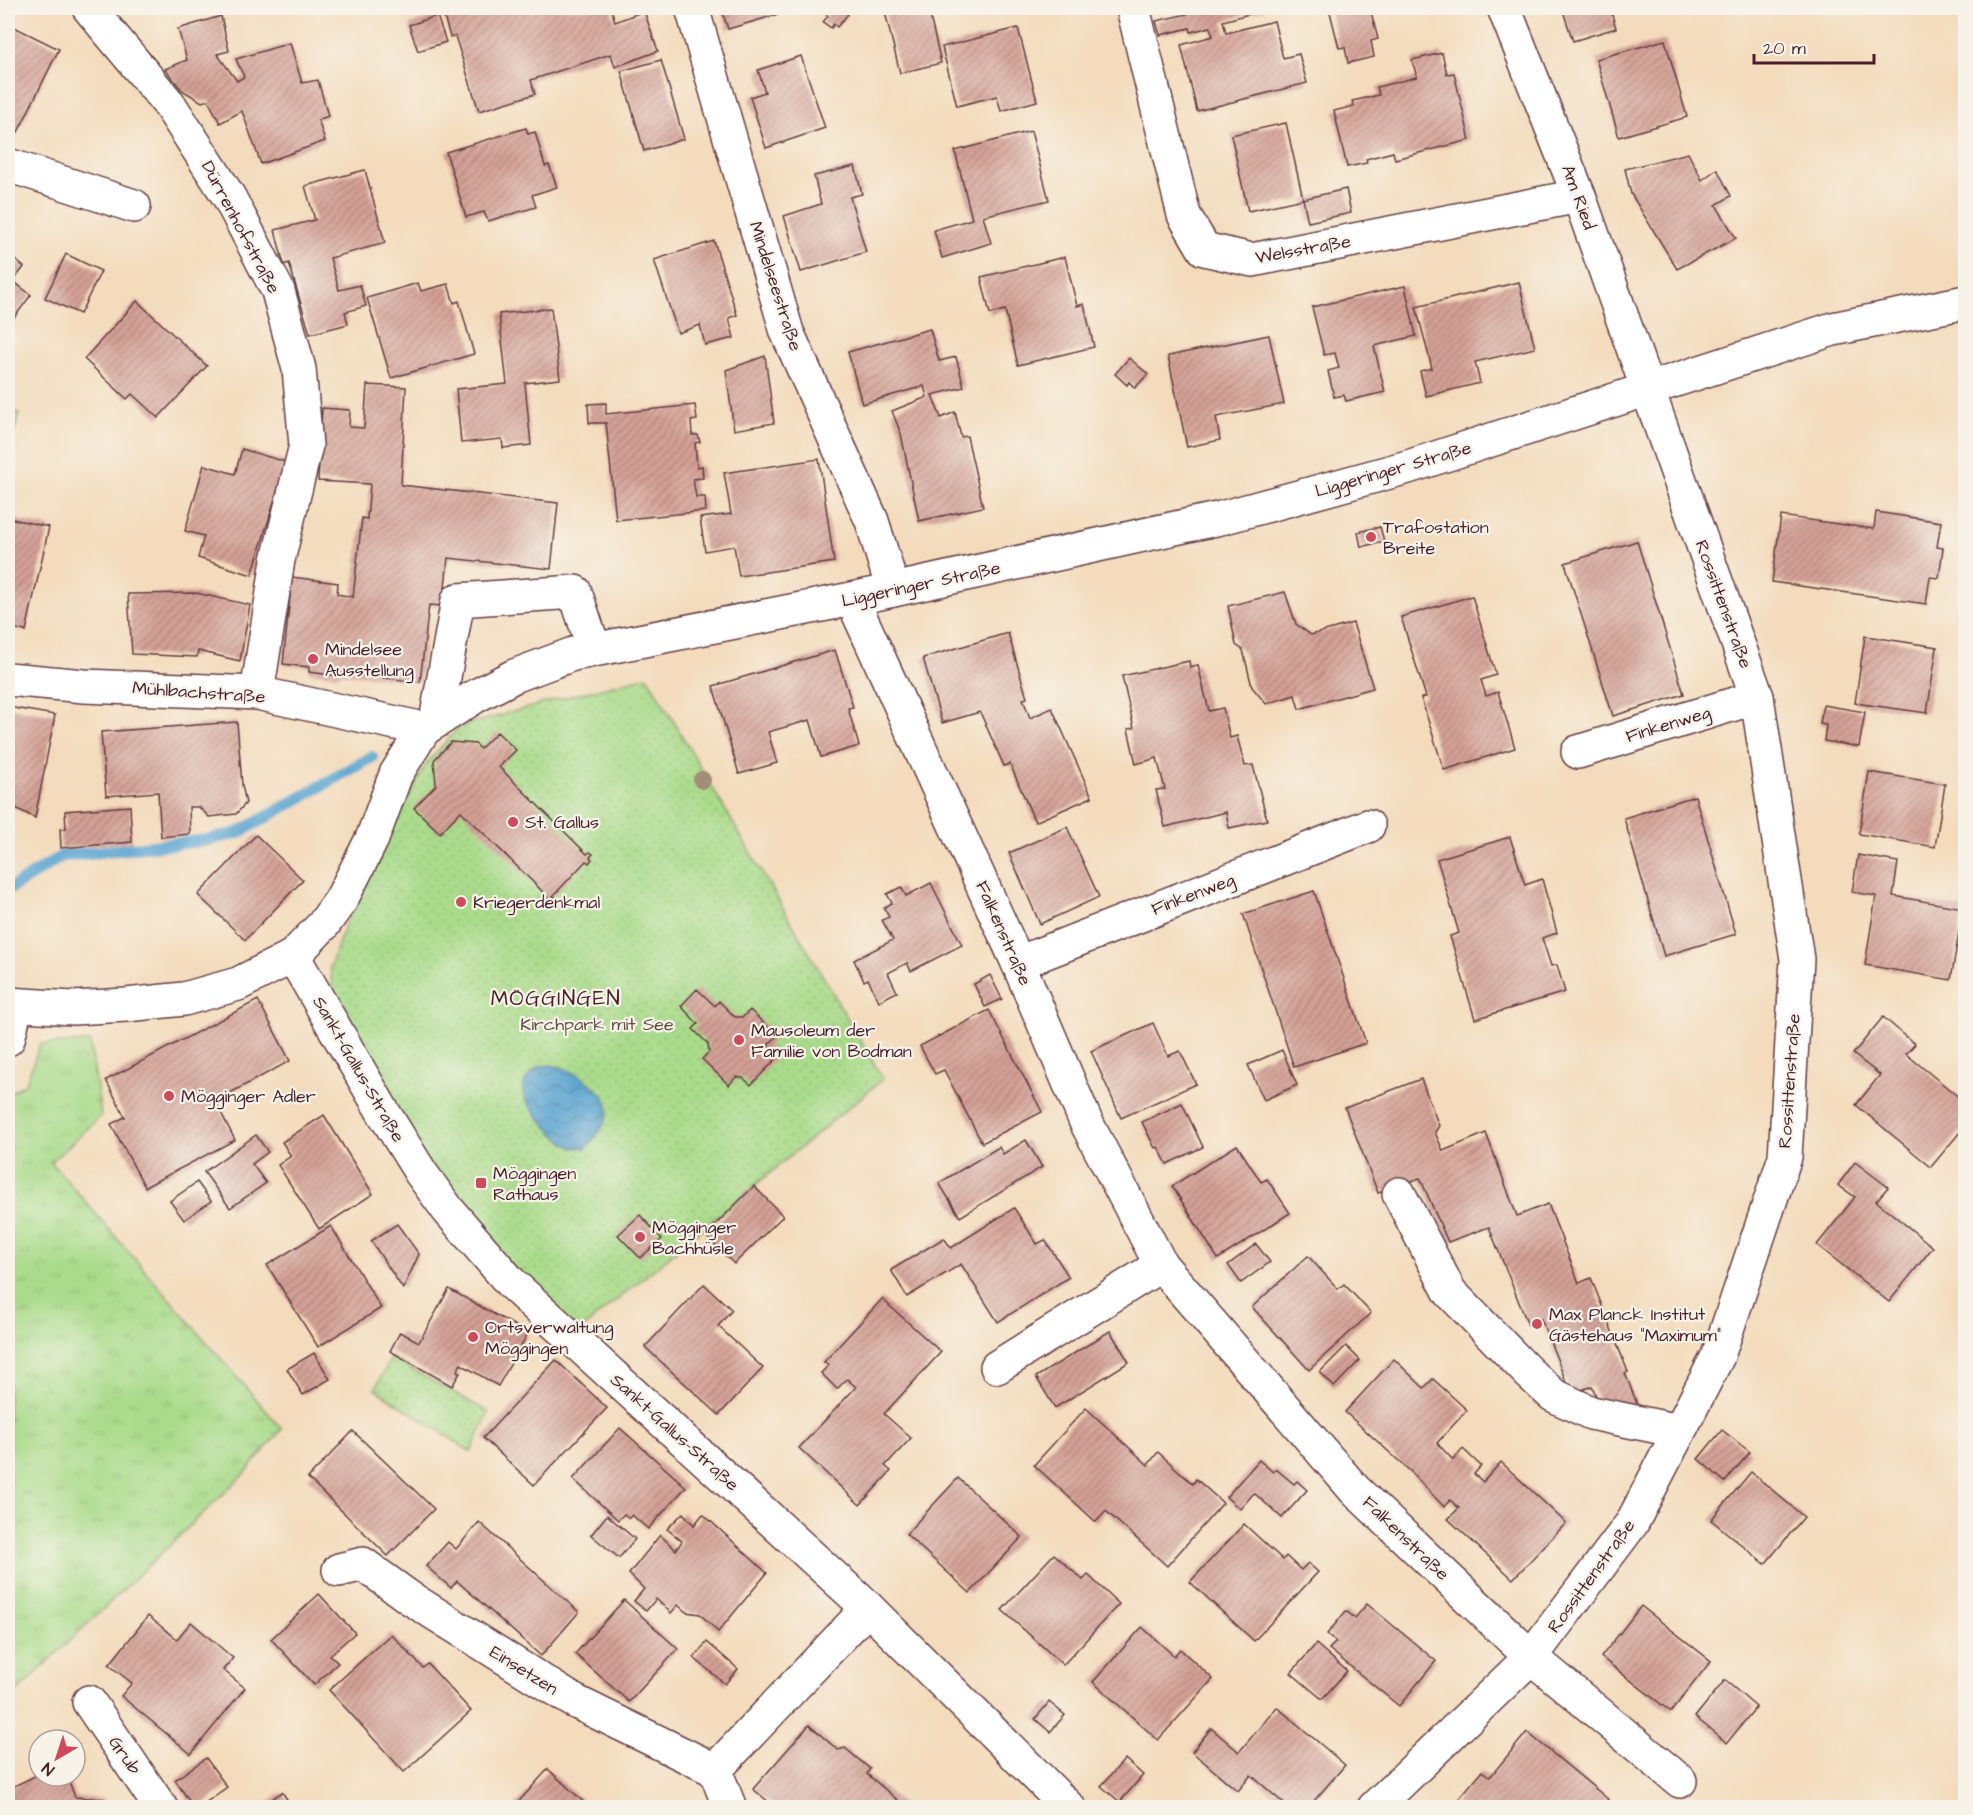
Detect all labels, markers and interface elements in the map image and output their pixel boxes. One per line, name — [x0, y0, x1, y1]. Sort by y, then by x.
scale bar — [1754, 27, 1874, 65]
text: 20 m — [1763, 36, 1806, 61]
street label: Dürrenhofstraße — [195, 156, 286, 298]
street label: Am Ried — [1555, 161, 1602, 233]
street label: Mindelseestraße — [743, 218, 808, 354]
street label: Welsstraße — [1253, 229, 1353, 270]
street label: Liggeringer Straße — [1312, 435, 1475, 505]
place label: Trafostation Breite — [1383, 515, 1489, 561]
marker: Trafostation Breite — [1364, 530, 1378, 544]
street label: Rossittenstraße — [1689, 536, 1758, 672]
street label: Liggeringer Straße — [839, 555, 1003, 615]
place label: Mindelsee Ausstellung — [325, 637, 414, 684]
marker: Mindelsee Ausstellung — [306, 652, 320, 666]
street label: Mühlbachstraße — [132, 675, 267, 710]
street label: Finkenweg — [1623, 700, 1714, 750]
place label: St. Gallus — [525, 810, 599, 835]
marker: St. Gallus — [506, 815, 520, 829]
street label: Finkenweg — [1148, 867, 1239, 923]
street label: Falkenstraße — [969, 877, 1038, 990]
place label: Kriegerdenkmal — [473, 890, 600, 916]
marker: Kriegerdenkmal — [454, 895, 468, 909]
district label: MÖGGINGEN — [491, 984, 621, 1013]
street label: Sankt-Gallus-Straße — [306, 991, 411, 1147]
park label: Kirchpark mit See — [520, 1012, 674, 1037]
street label: Rossittenstraße — [1772, 1013, 1807, 1149]
place label: Mausoleum der Familie von Bodman — [751, 1018, 912, 1064]
marker: Mausoleum der Familie von Bodman — [732, 1033, 746, 1047]
place label: Mögginger Adler — [181, 1084, 316, 1110]
marker: Mögginger Adler — [162, 1089, 176, 1103]
place label: Möggingen Rathaus — [493, 1161, 576, 1207]
marker: Möggingen Rathaus — [474, 1176, 488, 1190]
place label: Mögginger Bachhüsle — [652, 1215, 736, 1261]
marker: Mögginger Bachhüsle — [633, 1230, 647, 1244]
place label: Max Planck Institut Gästehaus "Maximum" — [1549, 1302, 1721, 1348]
place label: Ortsverwaltung Möggingen — [485, 1315, 614, 1362]
marker: Max Planck Institut Gästehaus "Maximum" — [1530, 1317, 1544, 1331]
marker: Ortsverwaltung Möggingen — [466, 1330, 480, 1344]
street label: Sankt-Gallus-Straße — [605, 1368, 745, 1497]
street label: Falkenstraße — [1357, 1490, 1455, 1586]
street label: Rossittenstraße — [1542, 1514, 1641, 1638]
street label: Einsetzen — [485, 1640, 563, 1701]
north arrow — [27, 1728, 87, 1788]
street label: Grub — [102, 1731, 147, 1780]
text: N — [37, 1757, 59, 1781]

